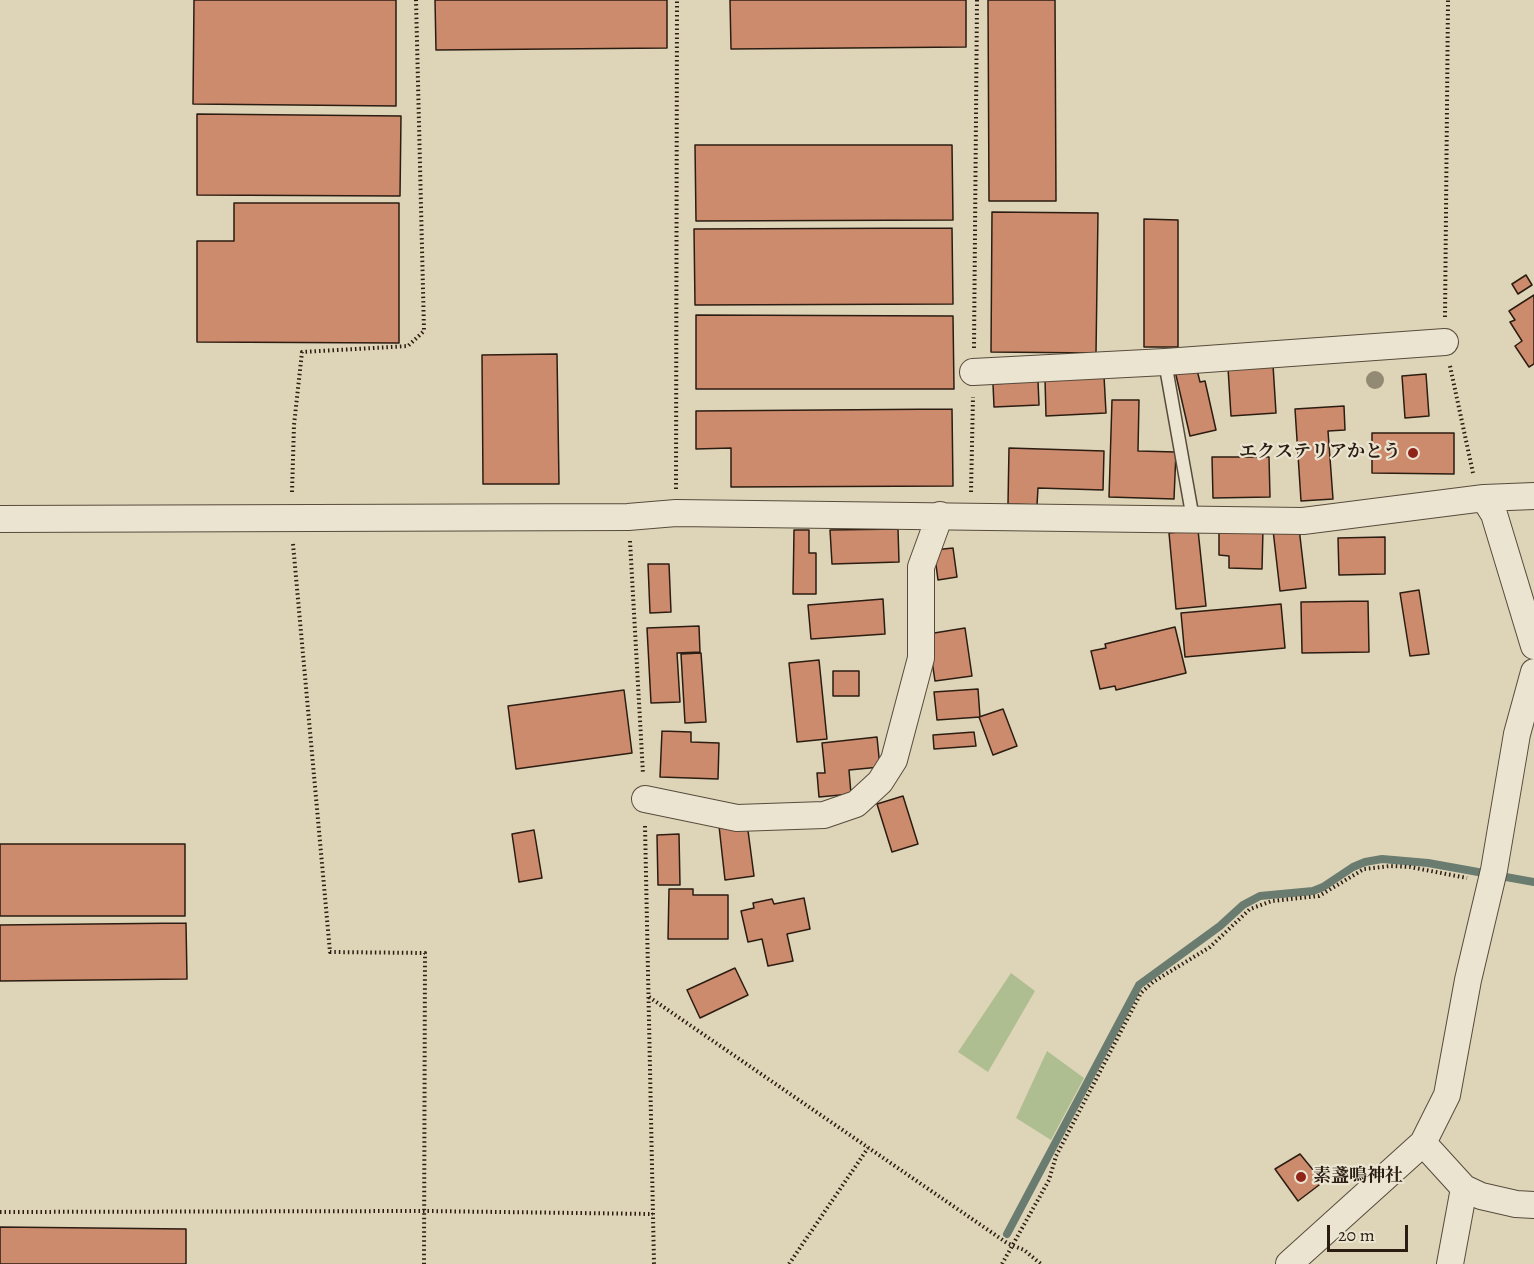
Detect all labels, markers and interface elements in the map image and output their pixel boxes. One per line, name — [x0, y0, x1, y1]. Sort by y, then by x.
place label: エクステリアかとう — [1239, 442, 1401, 464]
marker: エクステリアかとう — [1406, 446, 1420, 460]
place label: 素盞鳴神社 — [1313, 1166, 1403, 1188]
marker: 素盞鳴神社 — [1294, 1170, 1308, 1184]
scale bar — [1330, 1213, 1411, 1251]
text: 20 m — [1338, 1223, 1375, 1247]

